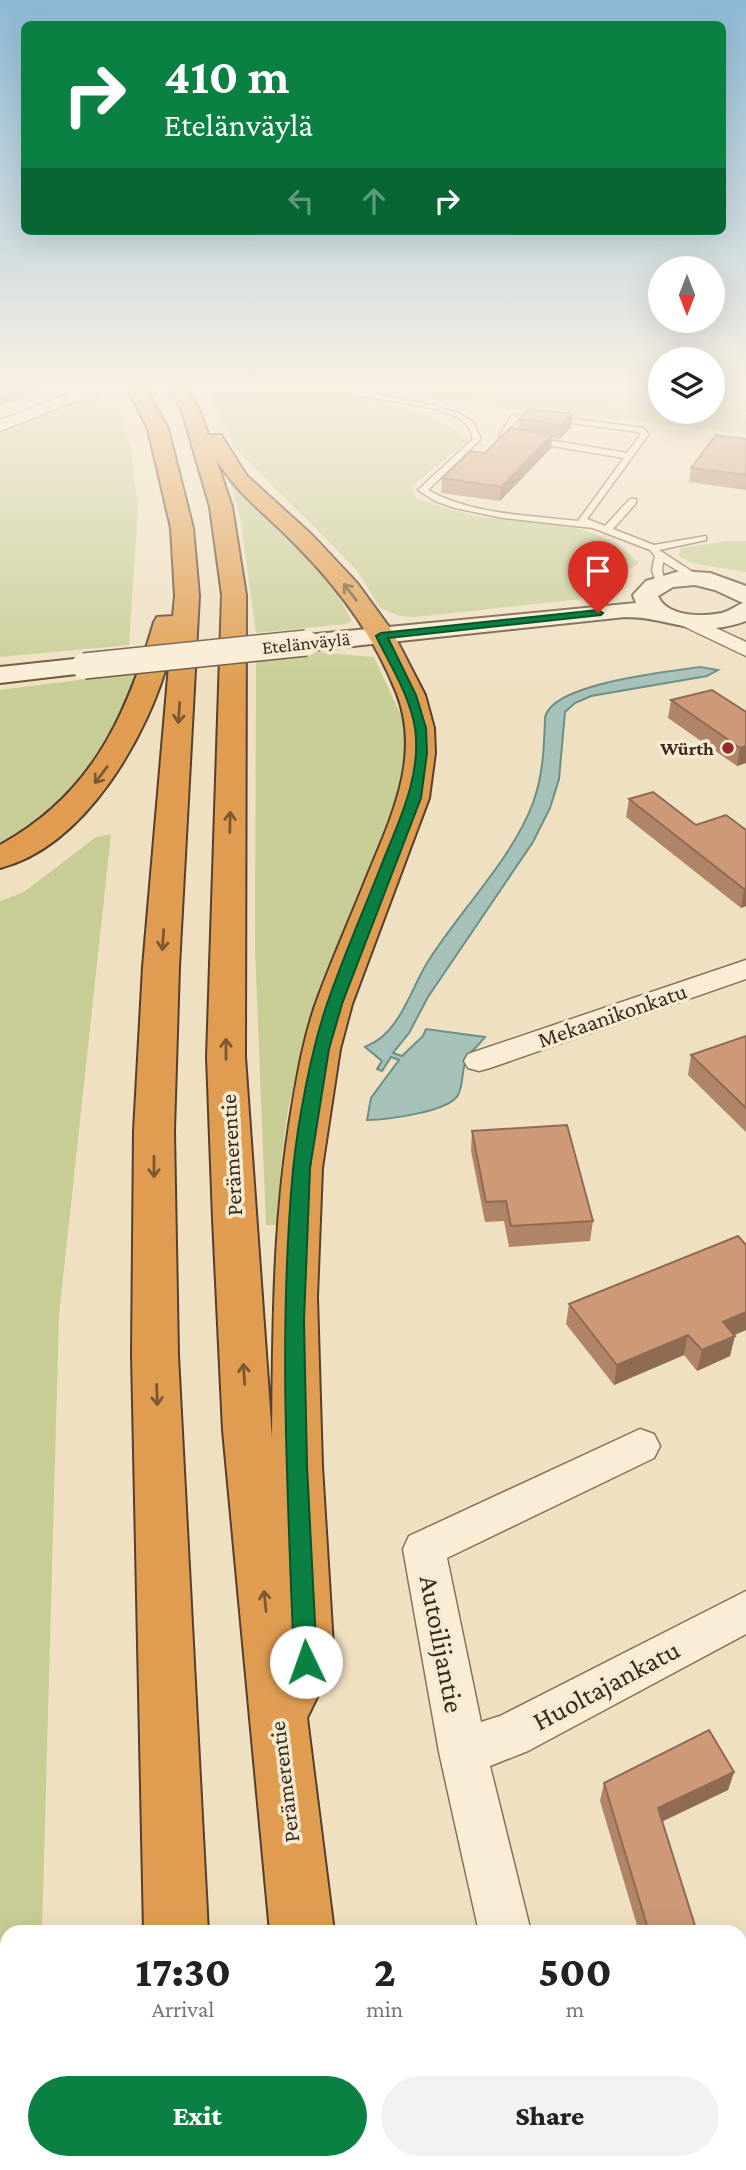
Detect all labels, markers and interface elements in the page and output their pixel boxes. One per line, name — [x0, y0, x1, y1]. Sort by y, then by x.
icon: right — [49, 49, 140, 140]
text: 410 m — [164, 49, 289, 104]
text: Etelänväylä — [164, 107, 313, 143]
icon: left — [282, 182, 320, 220]
icon: ahead — [355, 182, 393, 220]
icon: right — [428, 182, 466, 220]
north arrow — [648, 256, 724, 332]
map controls — [648, 256, 725, 424]
button: layers — [648, 347, 725, 424]
pin — [568, 541, 628, 613]
icon: arrive — [579, 552, 617, 590]
one-way arrow — [343, 583, 358, 601]
street label: Etelänväylä — [261, 628, 351, 658]
one-way arrow — [172, 701, 185, 724]
place label: Würth — [659, 738, 714, 759]
marker: Würth — [720, 740, 736, 756]
one-way arrow — [93, 765, 108, 784]
one-way arrow — [223, 811, 237, 834]
one-way arrow — [156, 928, 169, 951]
street label: Mekaanikonkatu — [534, 977, 690, 1053]
one-way arrow — [219, 1038, 233, 1061]
street label: Perämerentie — [215, 1093, 247, 1217]
one-way arrow — [147, 1155, 161, 1178]
one-way arrow — [237, 1363, 250, 1386]
one-way arrow — [150, 1383, 163, 1406]
street label: Autoilijantie — [413, 1573, 471, 1715]
one-way arrow — [258, 1590, 271, 1613]
position arrow — [269, 1625, 343, 1699]
street label: Huoltajankatu — [527, 1633, 685, 1737]
street label: Perämerentie — [264, 1720, 304, 1844]
text: 17:30 — [135, 1948, 231, 1995]
text: 2 — [374, 1948, 396, 1995]
text: 500 — [538, 1948, 612, 1995]
text: Arrival — [152, 1996, 214, 2022]
text: min — [366, 1996, 403, 2022]
text: m — [566, 1996, 584, 2022]
button: Exit — [28, 2076, 367, 2156]
button: Share — [381, 2076, 719, 2156]

